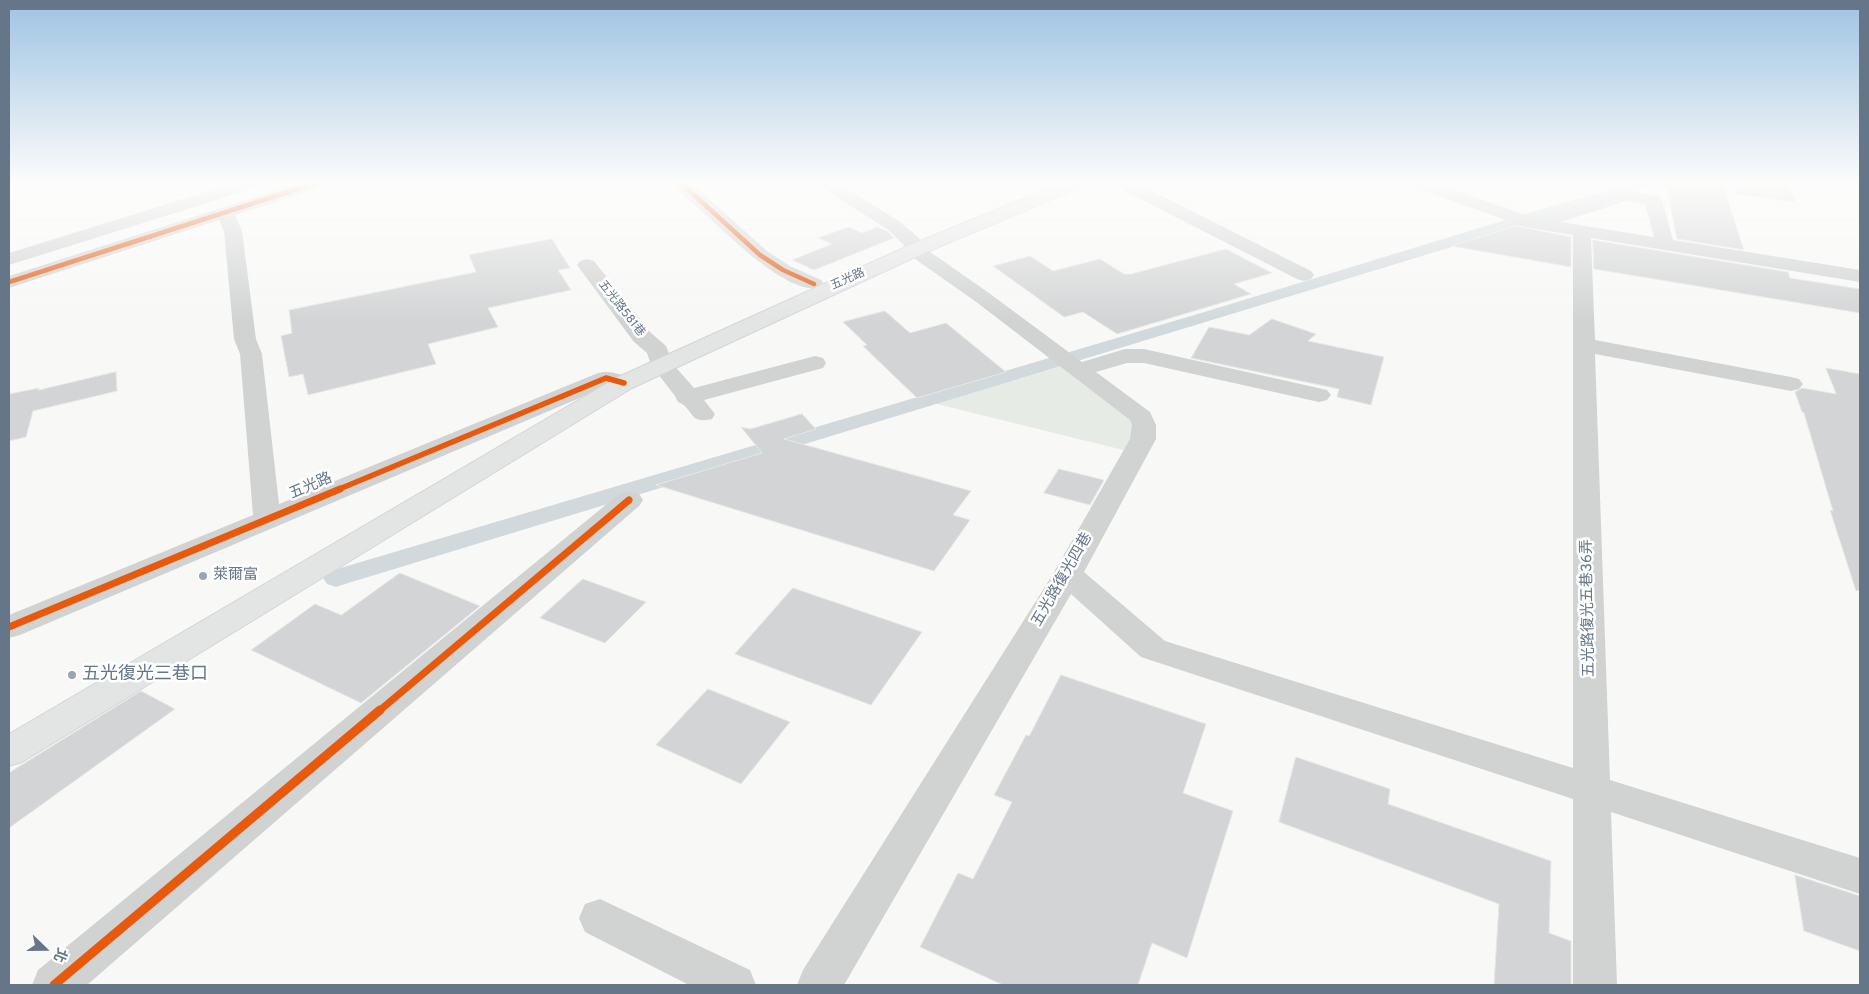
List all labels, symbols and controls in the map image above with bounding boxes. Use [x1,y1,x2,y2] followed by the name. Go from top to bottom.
[829,266,867,294] street label: 五光路
[595,278,647,340] street label: 五光路581巷
[287,470,335,504] street label: 五光路
[1029,530,1097,630] street label: 五光路復光四巷
[1579,539,1599,677] street label: 五光路復光五巷36弄
[213,567,258,585] place label: 萊爾富
[197,570,209,582] marker: 萊爾富
[82,664,208,686] place label: 五光復光三巷口
[66,669,78,681] marker: 五光復光三巷口
[20,924,70,974] north arrow
[49,945,70,964] text: 北

